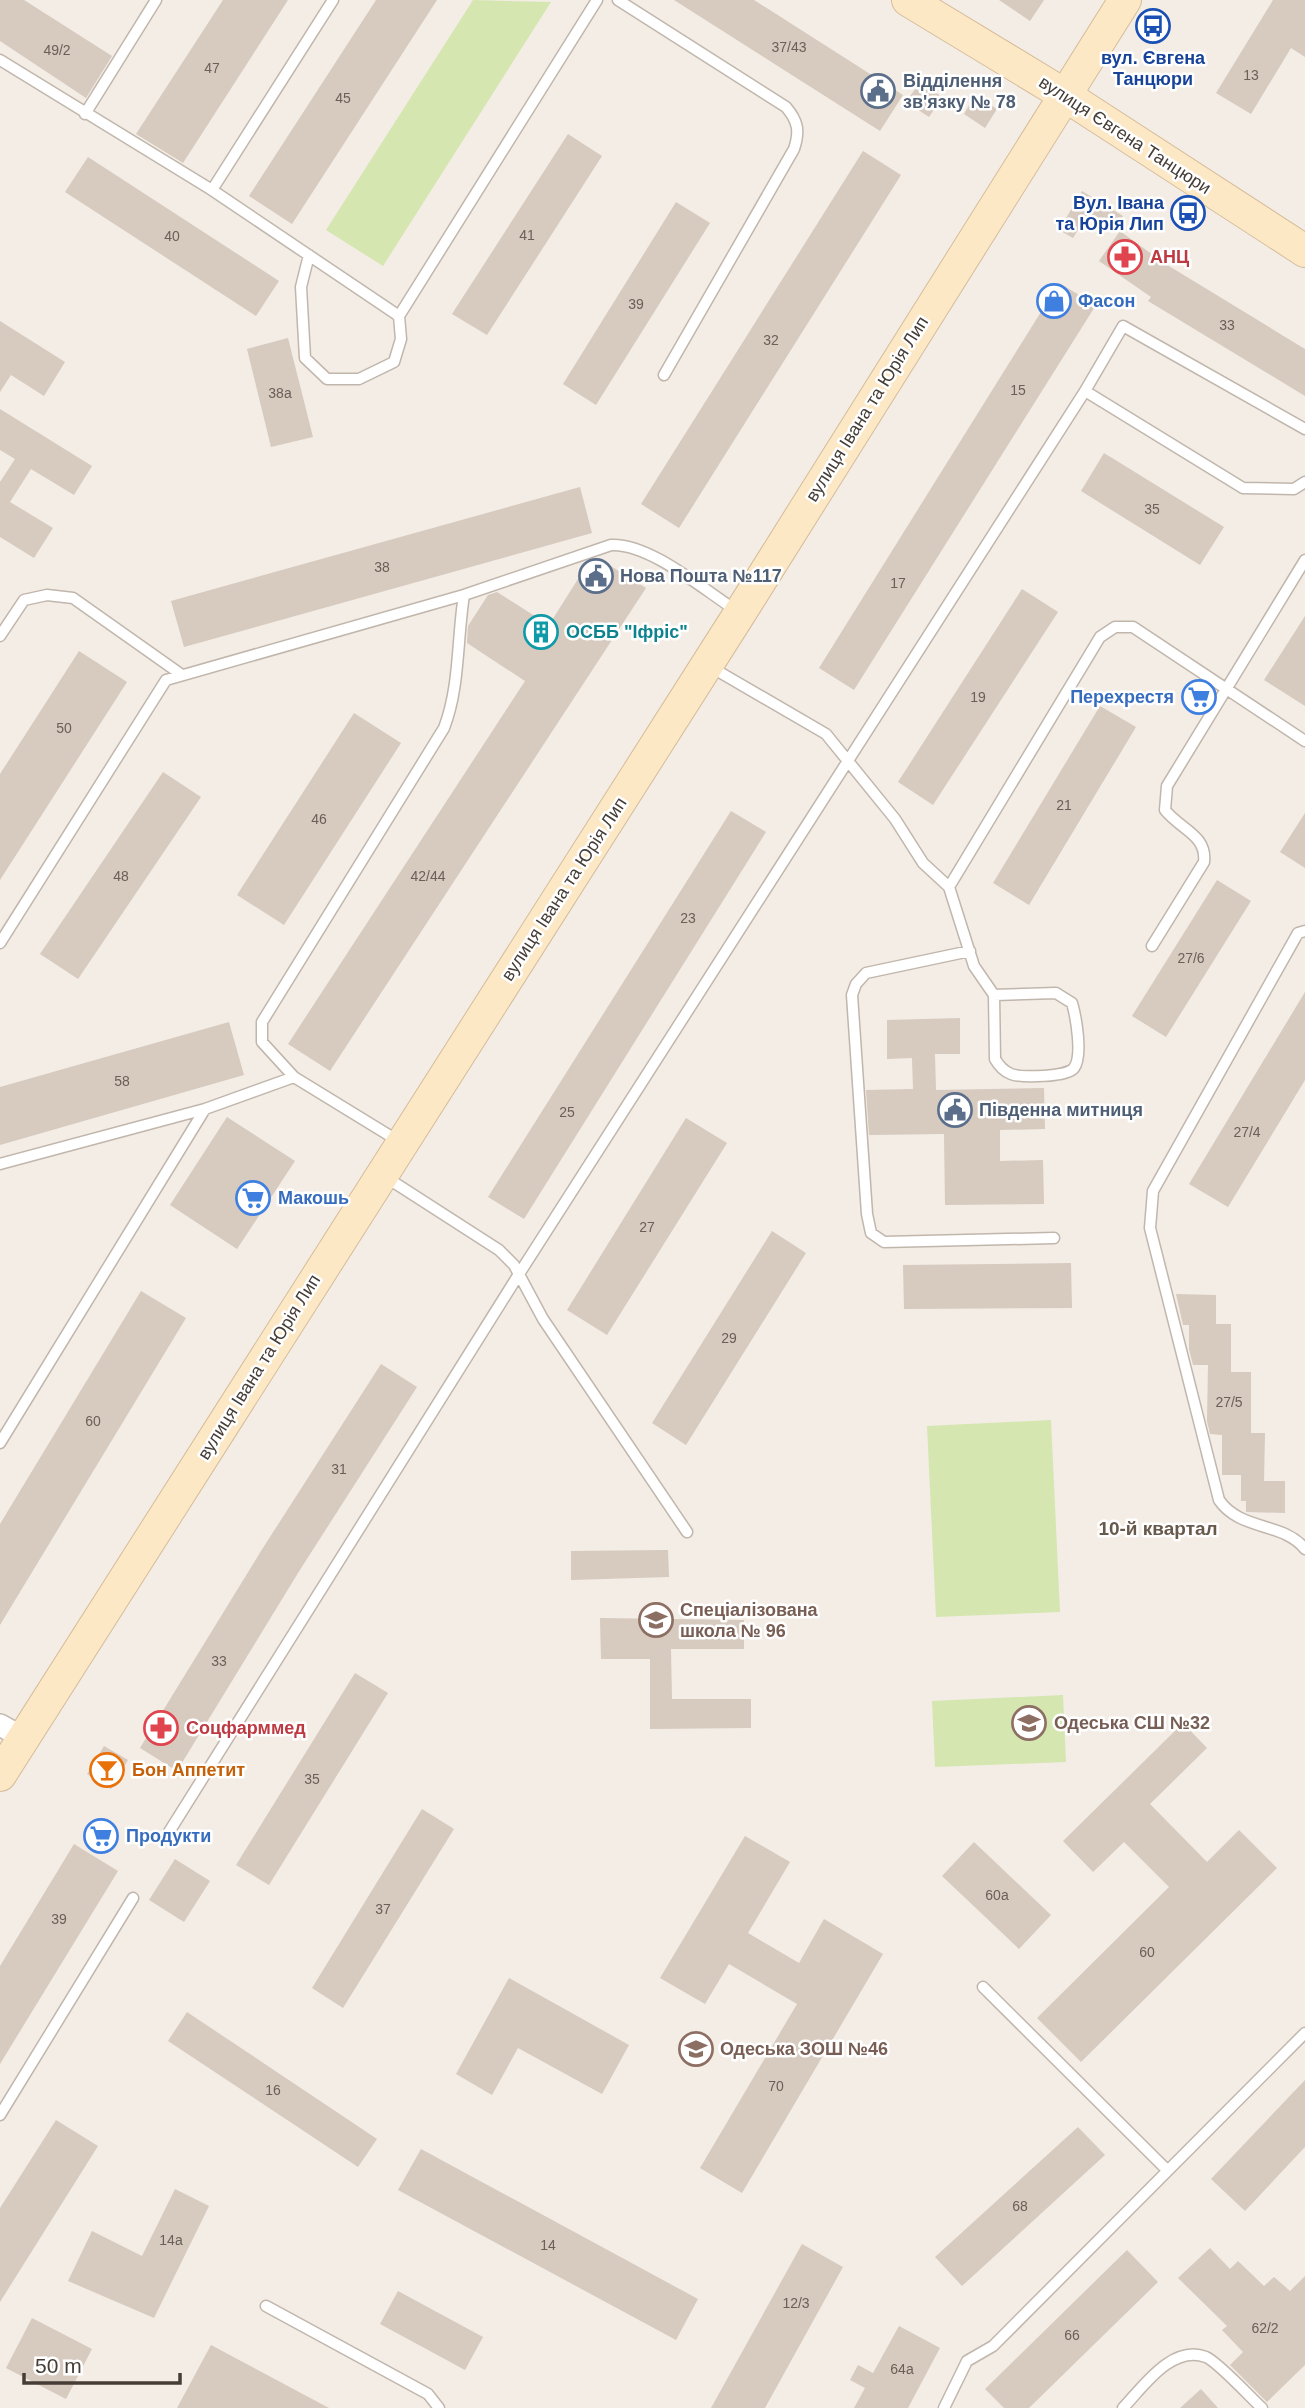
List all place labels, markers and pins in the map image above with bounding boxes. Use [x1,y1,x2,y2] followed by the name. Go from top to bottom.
[1134,7,1172,45] bus stop icon: вул. Євгена Танцюри
[1101,48,1206,89] place label: вул. Євгена Танцюри
[903,71,1016,112] place label: Відділення зв'язку № 78
[859,72,897,110] public building icon: Відділення зв'язку № 78
[1056,193,1165,234] place label: Вул. Івана та Юрія Лип
[1169,194,1207,232] bus stop icon: Вул. Івана та Юрія Лип
[1106,238,1144,276] pharmacy icon: АНЦ
[1150,247,1190,267] place label: АНЦ
[1035,282,1073,320] shop icon: Фасон
[1078,291,1135,311] place label: Фасон
[577,557,615,595] public building icon: Нова Пошта №117
[620,566,782,586] place label: Нова Пошта №117
[522,613,560,651] building icon: ОСББ "Іфріс"
[566,622,688,642] place label: ОСББ "Іфріс"
[1180,678,1218,716] supermarket icon: Перехрестя
[1070,687,1174,707] place label: Перехрестя
[936,1091,974,1129] public building icon: Південна митниця
[979,1100,1143,1120] place label: Південна митниця
[234,1179,272,1217] supermarket icon: Макошь
[278,1188,349,1208] place label: Макошь
[680,1600,819,1641] place label: Спеціалізована школа № 96
[637,1601,675,1639] school or university icon: Спеціалізована школа № 96
[1010,1704,1048,1742] school or university icon: Одеська СШ №32
[142,1709,180,1747] pharmacy icon: Соцфарммед
[1054,1713,1210,1733] place label: Одеська СШ №32
[186,1718,306,1738] place label: Соцфарммед
[88,1751,126,1789] bar icon: Бон Аппетит
[132,1760,245,1780] place label: Бон Аппетит
[82,1817,120,1855] supermarket icon: Продукти
[126,1826,211,1846] place label: Продукти
[677,2030,715,2068] school or university icon: Одеська ЗОШ №46
[720,2039,888,2059] place label: Одеська ЗОШ №46

